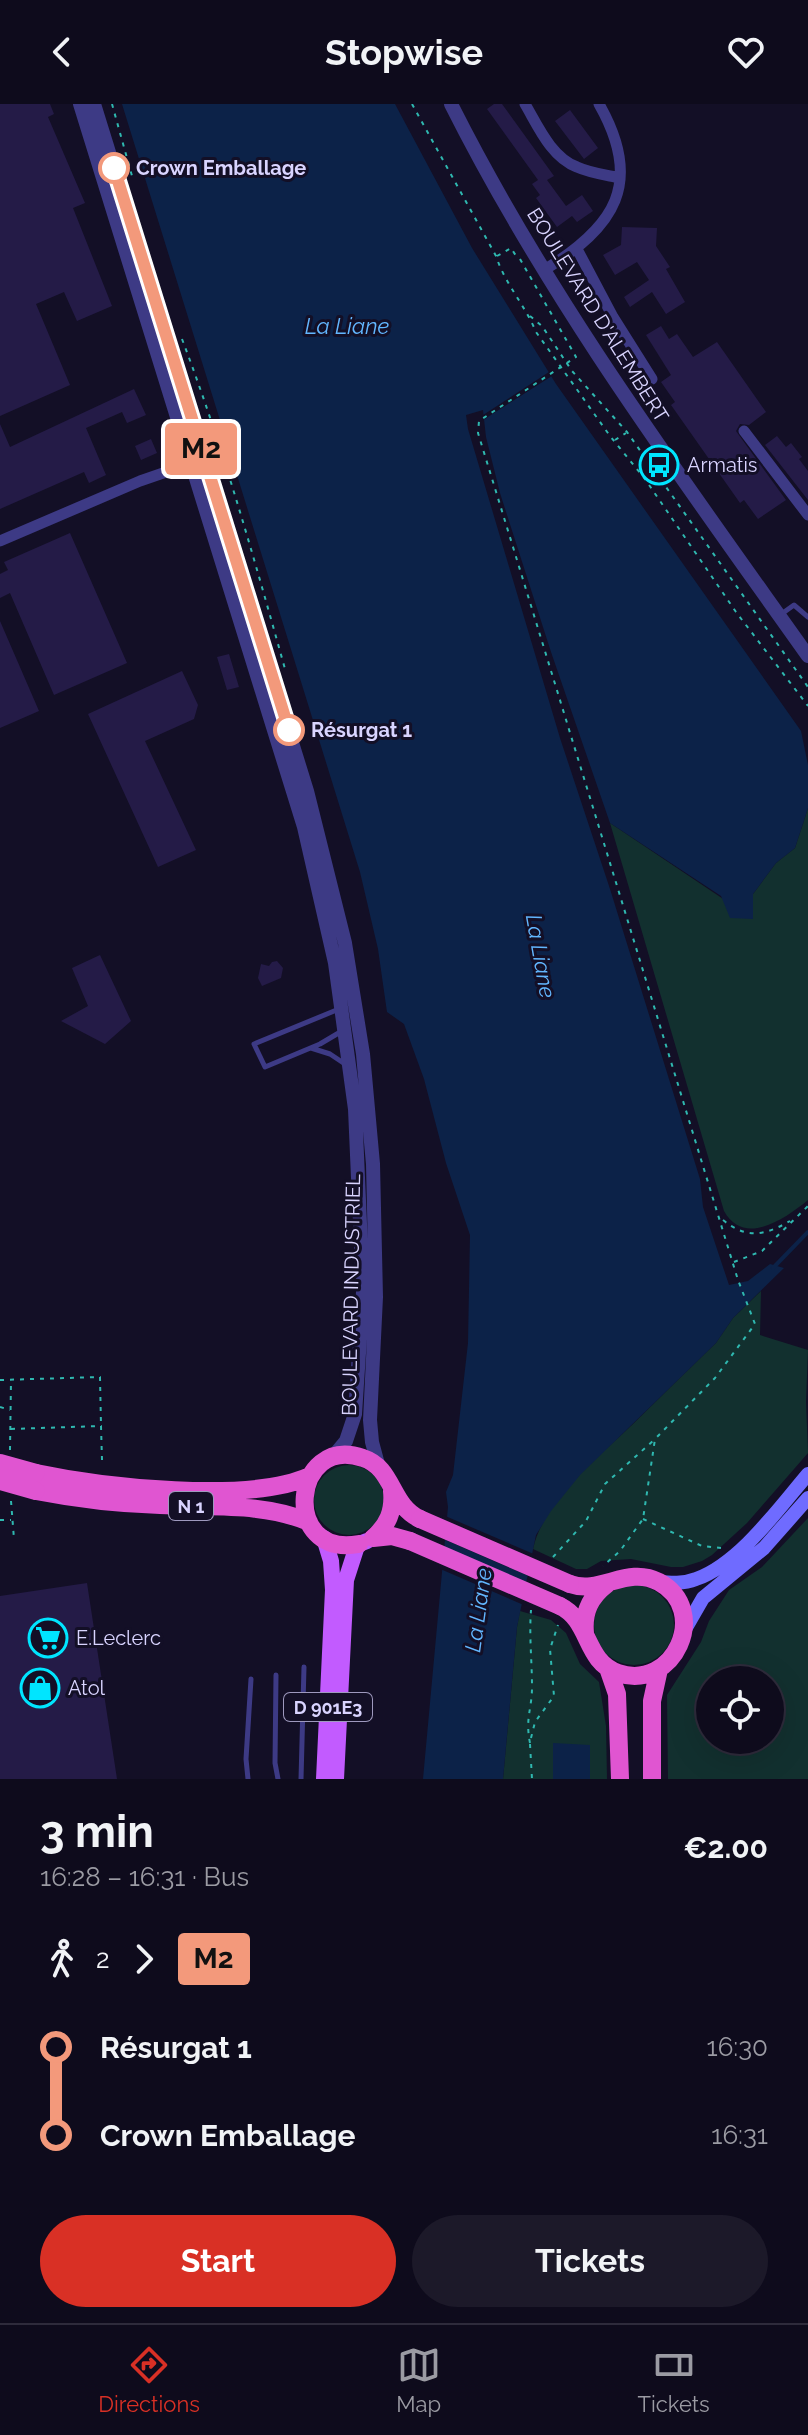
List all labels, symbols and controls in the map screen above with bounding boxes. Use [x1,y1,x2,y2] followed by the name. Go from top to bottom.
[40,30,84,74] icon: back
[724,30,768,74] icon: heart
[325,31,483,73] text: Stopwise
[99,153,129,183] marker: Crown Emballage
[136,156,306,180] place label: Crown Emballage
[522,203,674,427] street label: BOULEVARD D'ALEMBERT
[305,313,390,339] water label: La Liane
[165,423,237,475] line badge: M2
[181,432,221,465] text: M2
[638,444,680,486] bus stop icon: Armatis
[687,453,757,477] place label: Armatis
[274,715,304,745] marker: Résurgat 1
[311,718,412,742] place label: Résurgat 1
[521,912,561,1000] water label: La Liane
[337,1174,365,1416] street label: BOULEVARD INDUSTRIEL
[169,1492,213,1520] road number: N 1
[459,1566,497,1654] water label: La Liane
[27,1617,69,1659] supermarket icon: E.Leclerc
[76,1626,161,1650] place label: E.Leclerc
[696,1666,784,1754] map controls
[696,1666,784,1754] button: locate
[19,1667,61,1709] shop icon: Atol
[68,1676,106,1700] place label: Atol
[284,1693,372,1721] road number: D 901E3
[40,1806,154,1857] text: 3 min
[684,1830,768,1865] text: €2.00
[40,1862,249,1892] text: 16:28 – 16:31 · Bus
[40,1937,84,1981] icon: walk
[122,1937,166,1981] icon: forward
[194,1942,234,1975] text: M2
[96,1944,110,1974] text: 2
[100,2030,252,2065] text: Résurgat 1
[707,2032,768,2062] text: 16:30
[100,2118,355,2153] text: Crown Emballage
[711,2120,768,2150] text: 16:31
[40,2215,396,2307] button: Start
[412,2215,768,2307] button: Tickets
[98,2343,200,2417] tab: Directions
[396,2343,441,2417] tab: Map
[638,2343,710,2417] tab: Tickets

